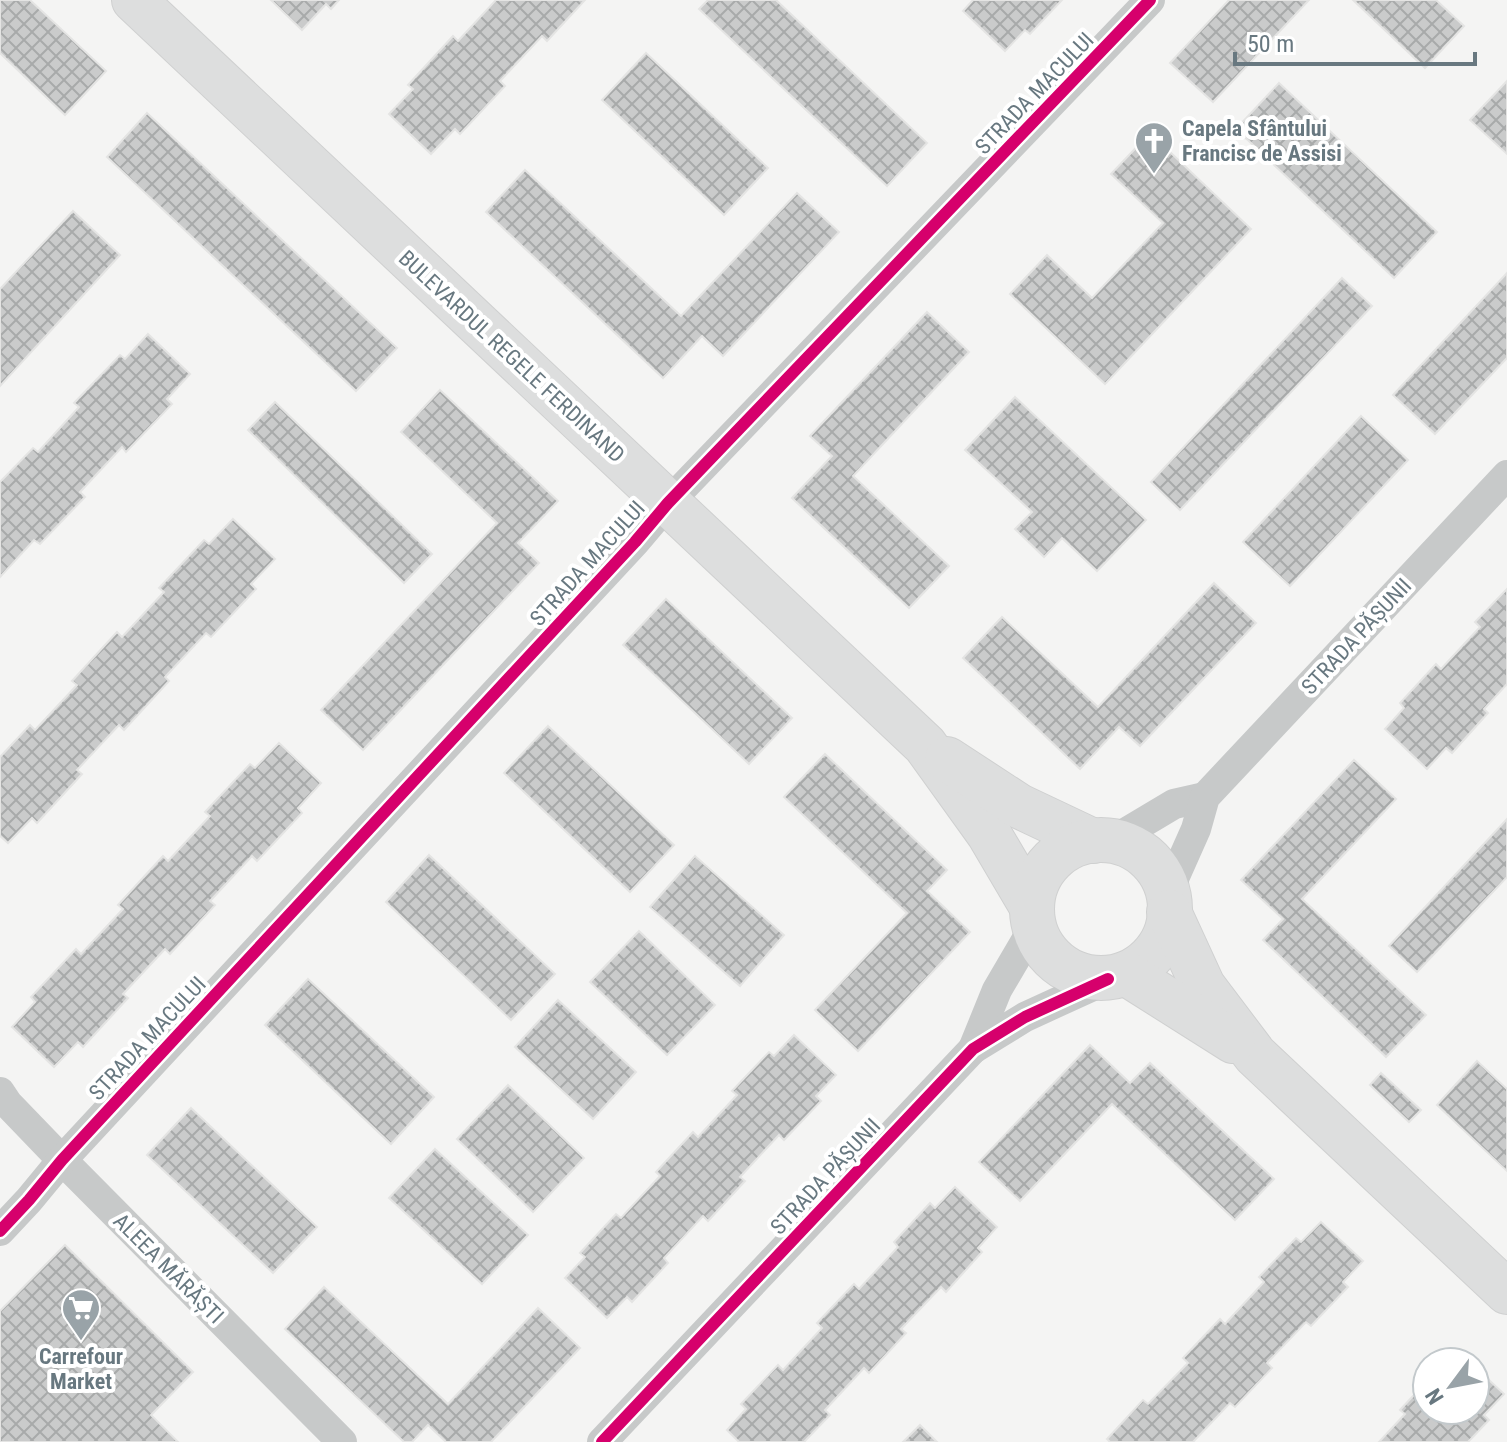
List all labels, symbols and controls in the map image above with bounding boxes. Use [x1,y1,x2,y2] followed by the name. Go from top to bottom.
[1235,16,1475,66] scale bar
[970,27,1099,159] street label: STRADA MACULUI
[1247,30,1294,58] text: 50 m
[1182,116,1342,166] place label: Capela Sfântului Francisc de Assisi
[1133,120,1175,175] church icon: Capela Sfântului Francisc de Assisi
[394,245,630,467] street label: BULEVARDUL REGELE FERDINAND
[525,496,650,631] street label: STRADA MACULUI
[1296,573,1417,700] street label: STRADA PĂȘUNII
[84,972,211,1105] street label: STRADA MACULUI
[765,1113,886,1240] street label: STRADA PĂȘUNII
[108,1208,229,1329] street label: ALEEA MĂRĂȘTI
[60,1287,102,1342] supermarket icon: Carrefour Market
[39,1344,123,1394] place label: Carrefour Market
[1411,1346,1491,1426] north arrow
[1420,1384,1449,1409] text: N

